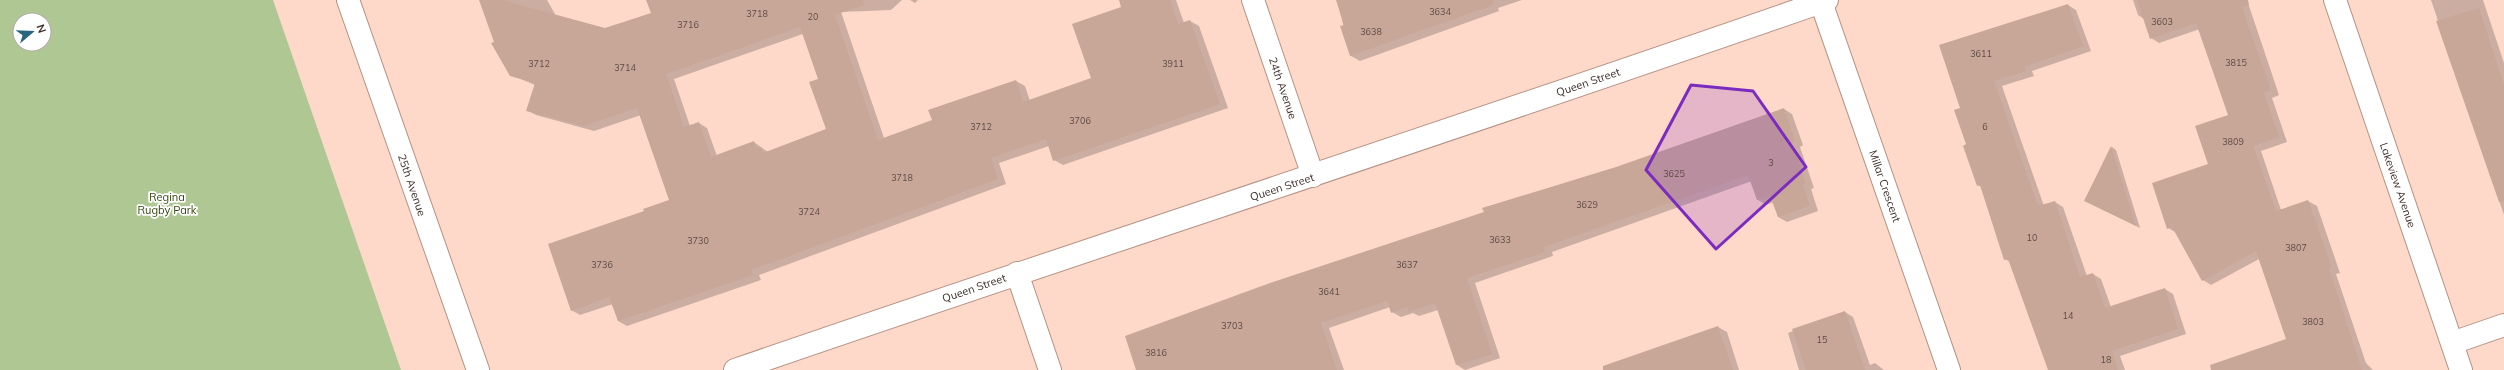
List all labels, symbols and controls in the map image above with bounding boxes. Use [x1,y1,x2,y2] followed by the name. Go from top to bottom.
[1429,6,1451,17] house number: 3634
[746,8,768,19] house number: 3718
[808,11,818,22] house number: 20
[12,12,52,52] north arrow
[2151,16,2173,27] house number: 3603
[677,19,699,30] house number: 3716
[33,23,49,35] text: N
[1360,26,1382,37] house number: 3638
[1970,48,1992,59] house number: 3611
[1266,55,1300,121] street label: 24th Avenue
[2225,57,2247,68] house number: 3815
[528,58,550,69] house number: 3712
[1162,58,1184,69] house number: 3911
[614,62,636,73] house number: 3714
[1554,65,1622,99] street label: Queen Street
[1069,115,1091,126] house number: 3706
[970,121,992,132] house number: 3712
[1982,121,1988,132] house number: 6
[2222,136,2244,147] house number: 3809
[2377,141,2419,229] street label: Lakeview Avenue
[1866,148,1904,224] street label: Millar Crescent
[395,152,429,218] street label: 25th Avenue
[1768,157,1774,168] house number: 3
[1663,168,1685,179] house number: 3625
[1248,170,1316,204] street label: Queen Street
[891,172,913,183] house number: 3718
[138,190,197,217] park label: Regina Rugby Park
[1576,199,1598,210] house number: 3629
[798,206,820,217] house number: 3724
[2027,232,2037,243] house number: 10
[1489,234,1511,245] house number: 3633
[687,235,709,246] house number: 3730
[2285,242,2307,253] house number: 3807
[591,259,613,270] house number: 3736
[1396,259,1418,270] house number: 3637
[940,271,1008,305] street label: Queen Street
[1318,286,1340,297] house number: 3641
[2063,310,2074,321] house number: 14
[2302,316,2324,327] house number: 3803
[1221,320,1243,331] house number: 3703
[1817,334,1828,345] house number: 15
[1145,347,1167,358] house number: 3816
[2101,354,2111,365] house number: 18

